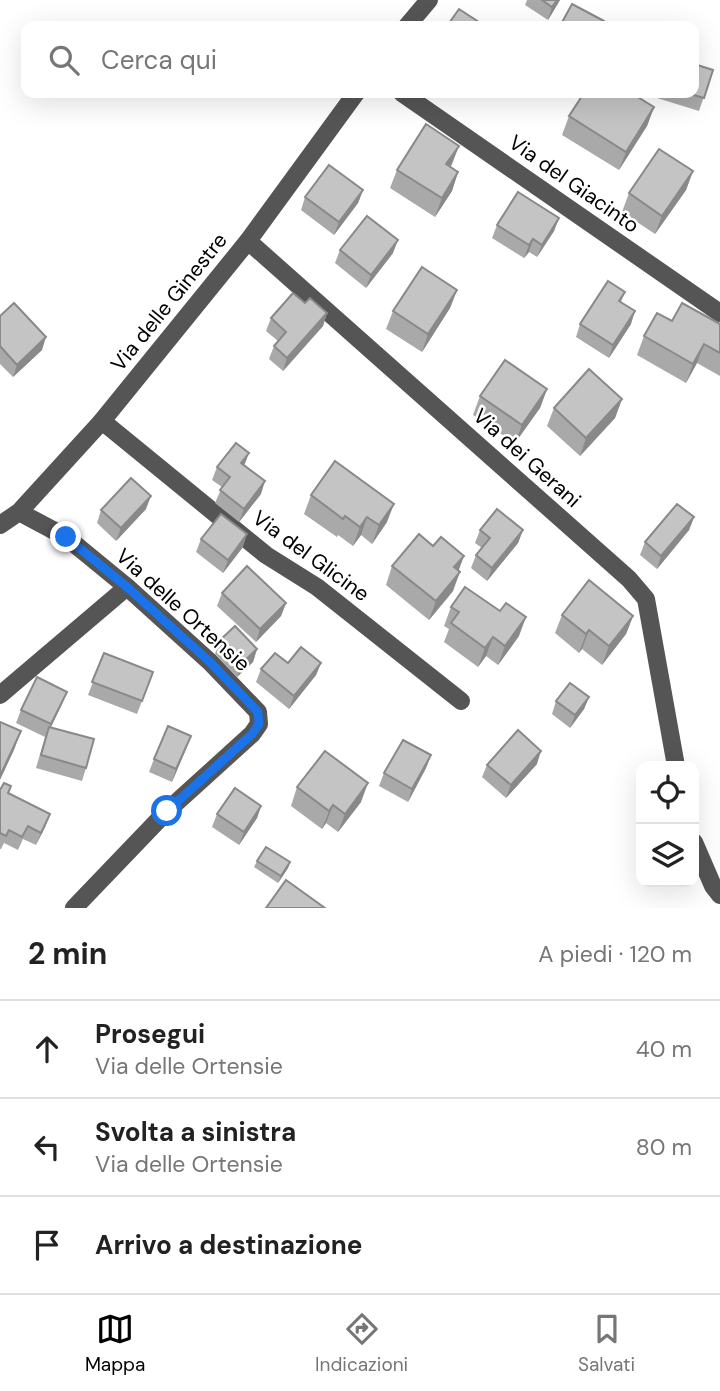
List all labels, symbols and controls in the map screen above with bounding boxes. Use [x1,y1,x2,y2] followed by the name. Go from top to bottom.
[21,21,699,98] search box
[45,41,83,79] icon: search
[101,43,217,77] text: Cerca qui
[503,129,645,239] street label: Via del Giacinto
[104,227,234,377] street label: Via delle Ginestre
[467,402,587,514] street label: Via dei Gerani
[247,504,375,608] street label: Via del Glicine
[50,521,81,552] route end
[110,542,256,678] street label: Via delle Ortensie
[636,761,699,887] map controls
[636,761,699,824] button: locate
[151,795,182,826] route start
[636,824,699,887] button: layers
[28,934,107,973] text: 2 min
[538,939,692,969] text: A piedi · 120 m
[95,1017,205,1051] text: Prosegui
[28,1030,66,1068] icon: ahead
[636,1034,692,1064] text: 40 m
[95,1051,283,1081] text: Via delle Ortensie
[95,1115,296,1149] text: Svolta a sinistra
[28,1128,66,1166] icon: left
[636,1132,692,1162] text: 80 m
[95,1149,283,1179] text: Via delle Ortensie
[28,1226,66,1264] icon: arrive
[95,1228,362,1262] text: Arrivo a destinazione
[85,1310,145,1377] tab: Mappa
[315,1310,408,1377] tab: Indicazioni
[578,1310,635,1377] tab: Salvati

